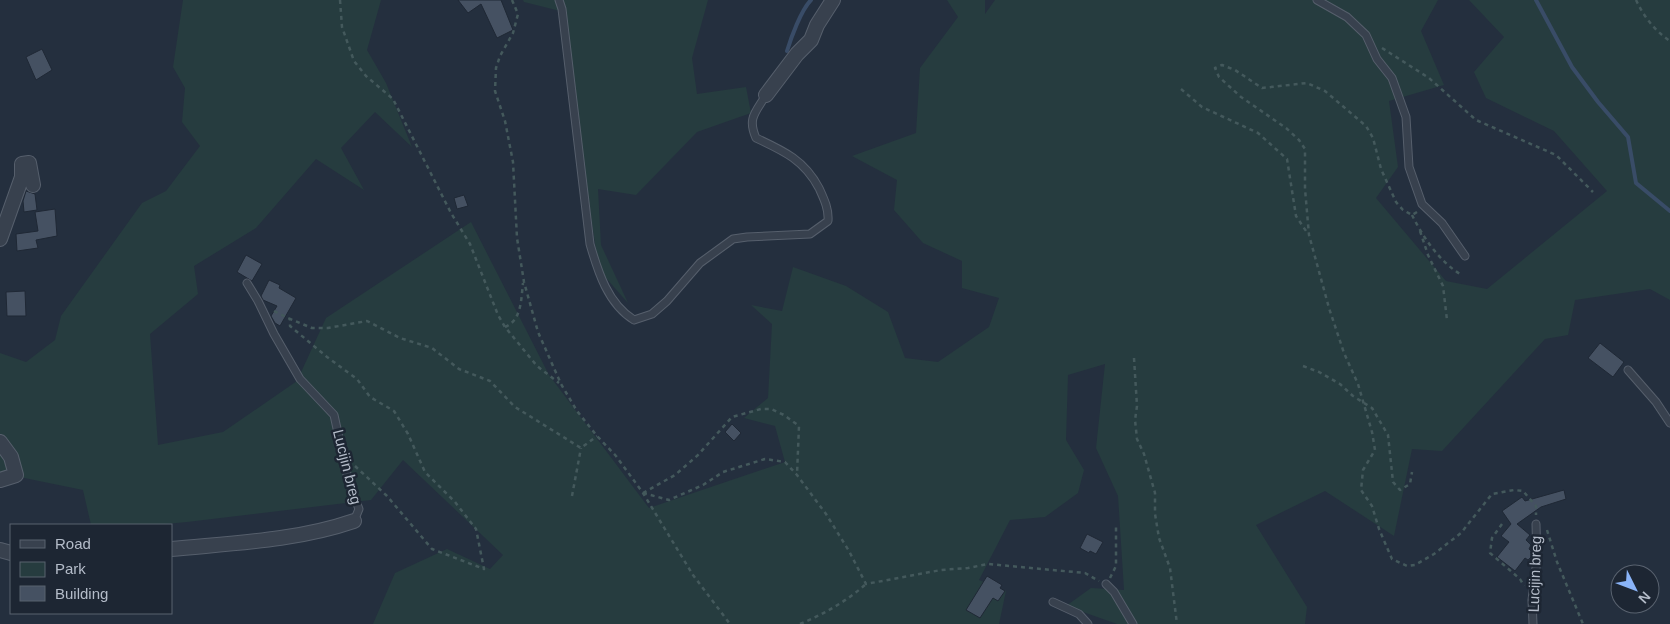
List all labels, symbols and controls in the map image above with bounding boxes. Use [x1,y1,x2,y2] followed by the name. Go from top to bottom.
[330,428,365,506] street label: Lucijin breg
[10,524,172,614] legend
[55,535,91,552] text: Road
[1525,535,1544,613] street label: Lucijin breg
[55,560,86,577] text: Park
[1610,564,1660,614] north arrow
[55,585,108,602] text: Building
[1635,589,1654,607] text: N

